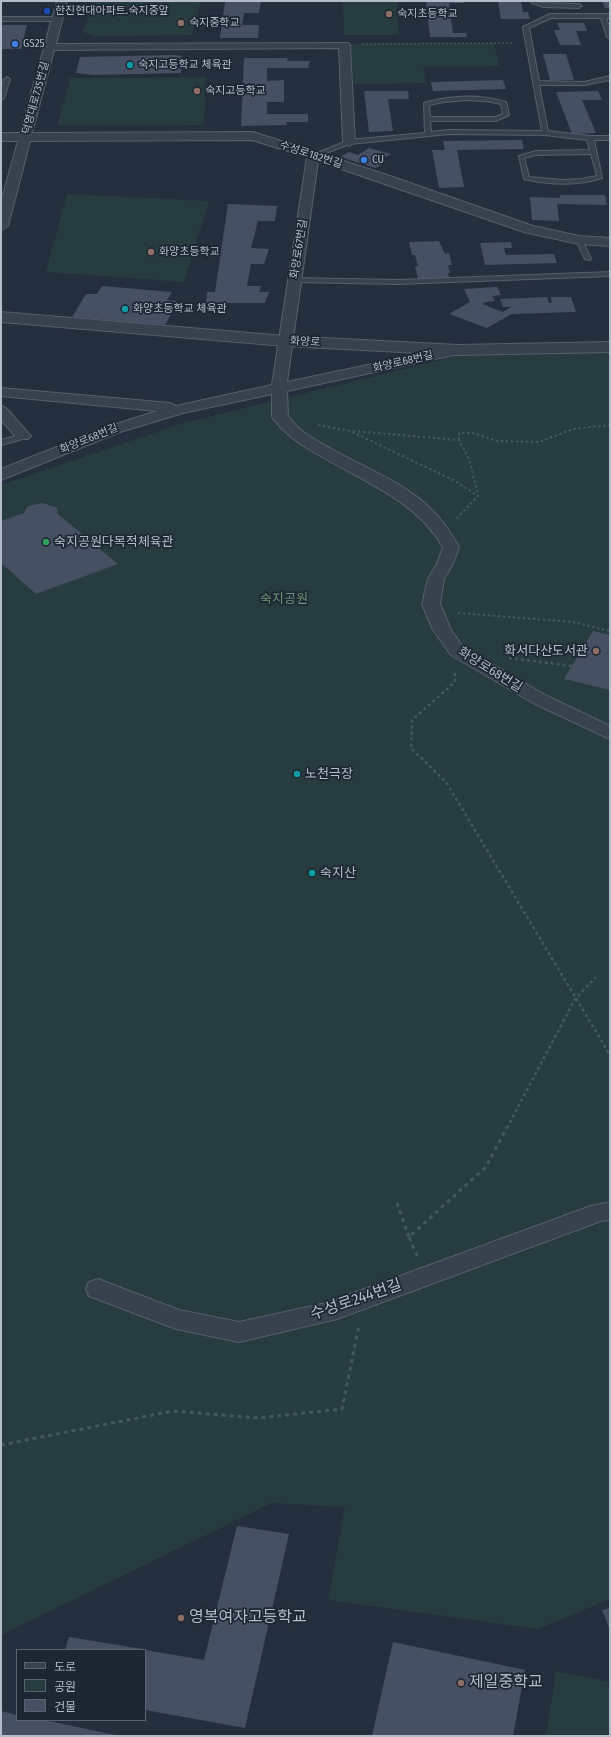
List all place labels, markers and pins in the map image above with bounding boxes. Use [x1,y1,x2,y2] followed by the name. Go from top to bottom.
[55,4,169,18] place label: 한진현대아파트.숙지중앞
[42,6,52,16] marker: 한진현대아파트.숙지중앞
[397,7,458,21] place label: 숙지초등학교
[384,9,394,19] marker: 숙지초등학교
[189,16,240,30] place label: 숙지중학교
[176,18,186,28] marker: 숙지중학교
[23,37,45,51] place label: GS25
[10,39,20,49] marker: GS25
[138,58,232,72] place label: 숙지고등학교 체육관
[125,60,135,70] marker: 숙지고등학교 체육관
[205,84,266,98] place label: 숙지고등학교
[192,86,202,96] marker: 숙지고등학교
[372,153,384,167] place label: CU
[359,155,369,165] marker: CU
[159,245,220,259] place label: 화양초등학교
[146,247,156,257] marker: 화양초등학교
[133,302,227,316] place label: 화양초등학교 체육관
[120,304,130,314] marker: 화양초등학교 체육관
[54,534,174,550] place label: 숙지공원다목적체육관
[41,537,51,547] marker: 숙지공원다목적체육관
[504,643,588,659] place label: 화서다산도서관
[591,646,601,656] marker: 화서다산도서관
[305,766,353,782] place label: 노천극장
[292,769,302,779] marker: 노천극장
[320,865,356,881] place label: 숙지산
[307,868,317,878] marker: 숙지산
[189,1608,307,1628] place label: 영복여자고등학교
[176,1613,186,1623] marker: 영복여자고등학교
[469,1673,543,1693] place label: 제일중학교
[456,1678,466,1688] marker: 제일중학교

